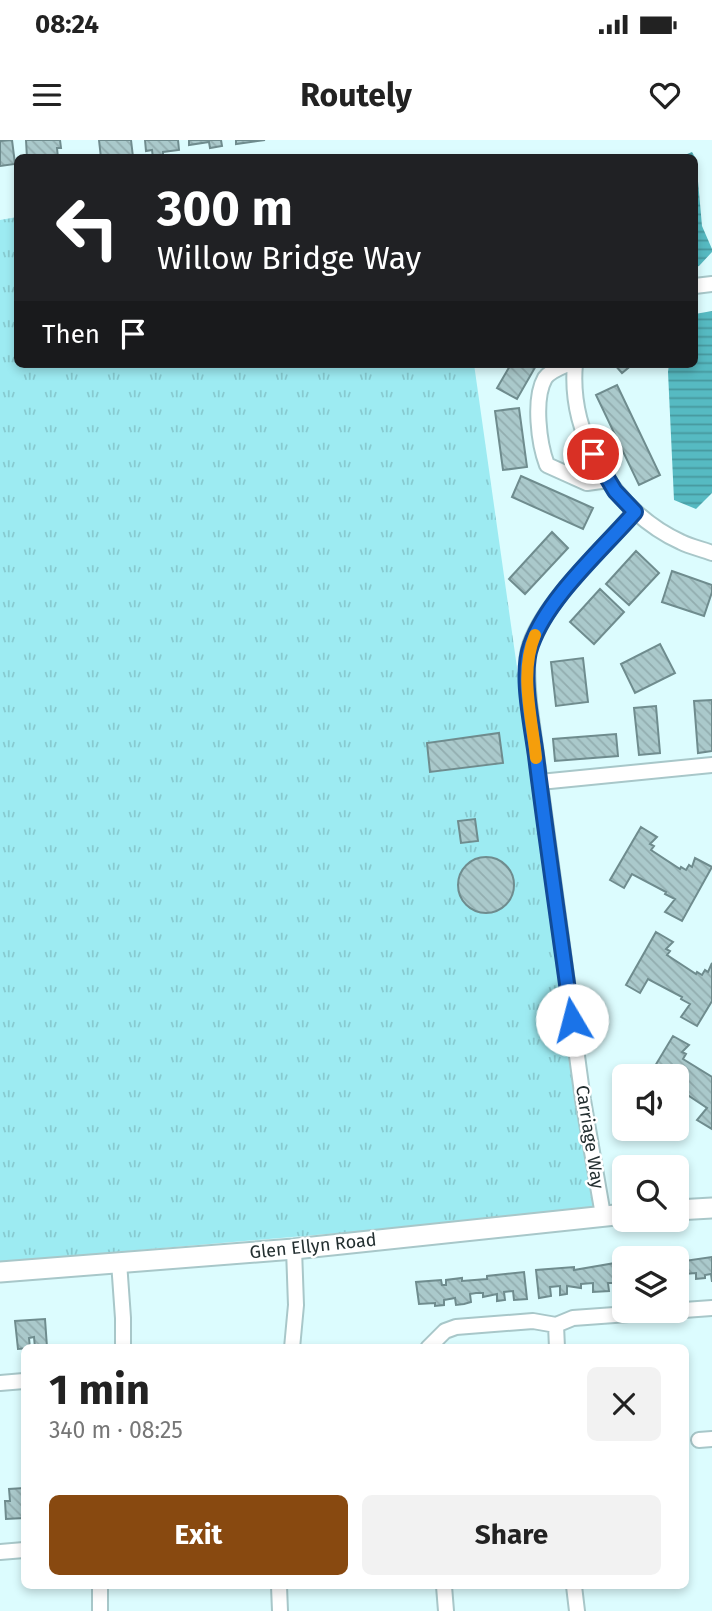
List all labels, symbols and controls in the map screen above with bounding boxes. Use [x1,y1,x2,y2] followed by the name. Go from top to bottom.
[35,9,99,40] text: 08:24
[28,76,66,114] icon: menu
[300,76,412,114] text: Routely
[646,76,684,114] icon: heart
[157,179,293,238] text: 300 m
[42,182,133,273] icon: left
[157,239,421,277] text: Willow Bridge Way
[114,315,152,353] icon: arrive
[42,319,100,350] text: Then
[563,424,623,484] pin
[574,435,612,473] icon: arrive
[535,983,609,1057] position arrow
[612,1064,689,1323] map controls
[612,1064,689,1141] button: sound
[571,1084,609,1191] street label: Carriage Way
[612,1155,689,1232] button: search
[249,1228,377,1264] street label: Glen Ellyn Road
[612,1246,689,1323] button: layers
[49,1365,150,1415] text: 1 min
[587,1367,661,1441] button: close
[49,1416,183,1444] text: 340 m · 08:25
[49,1495,348,1575] button: Exit
[362,1495,661,1575] button: Share

